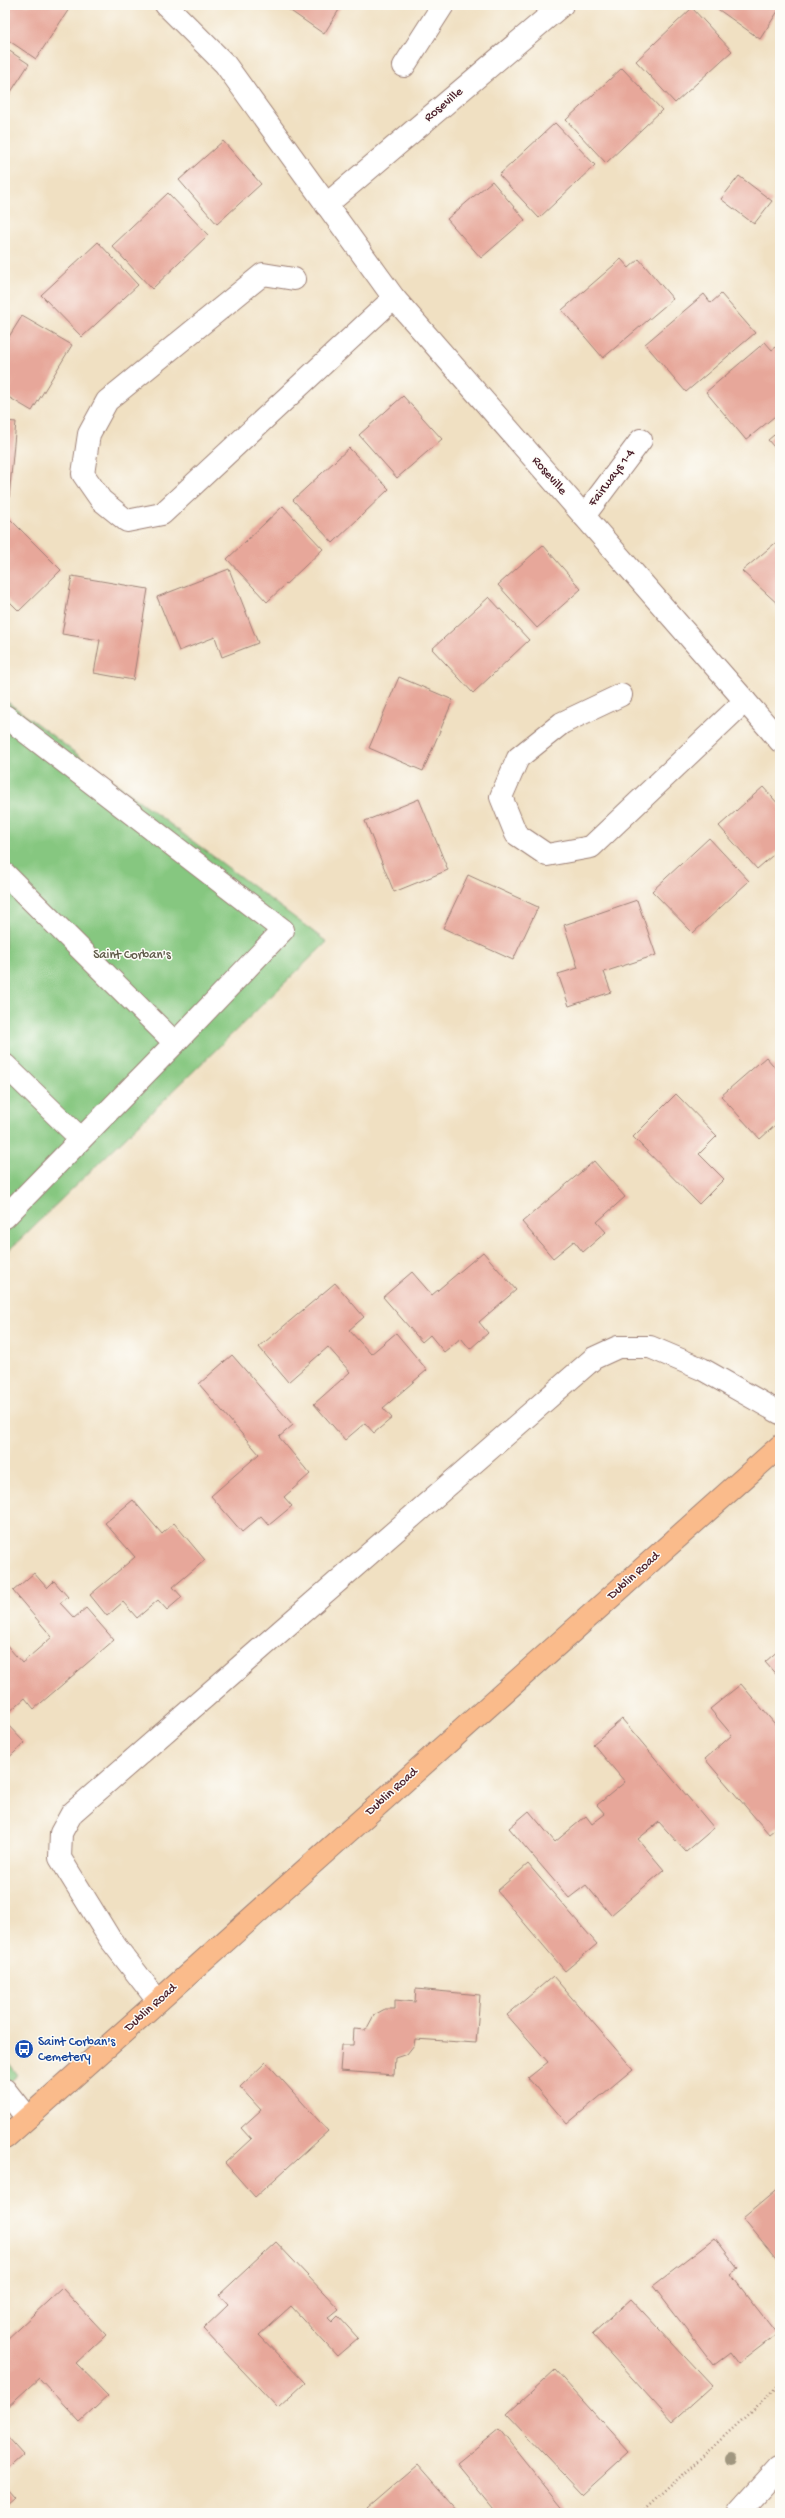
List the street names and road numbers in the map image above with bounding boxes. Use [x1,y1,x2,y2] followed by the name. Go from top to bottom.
[422,84,467,126] street label: Roseville
[585,446,639,511] street label: Fairways 1-4
[528,454,570,499] street label: Roseville
[604,1548,664,1604] street label: Dublin Road
[362,1764,422,1820] street label: Dublin Road
[121,1980,181,2036] street label: Dublin Road

